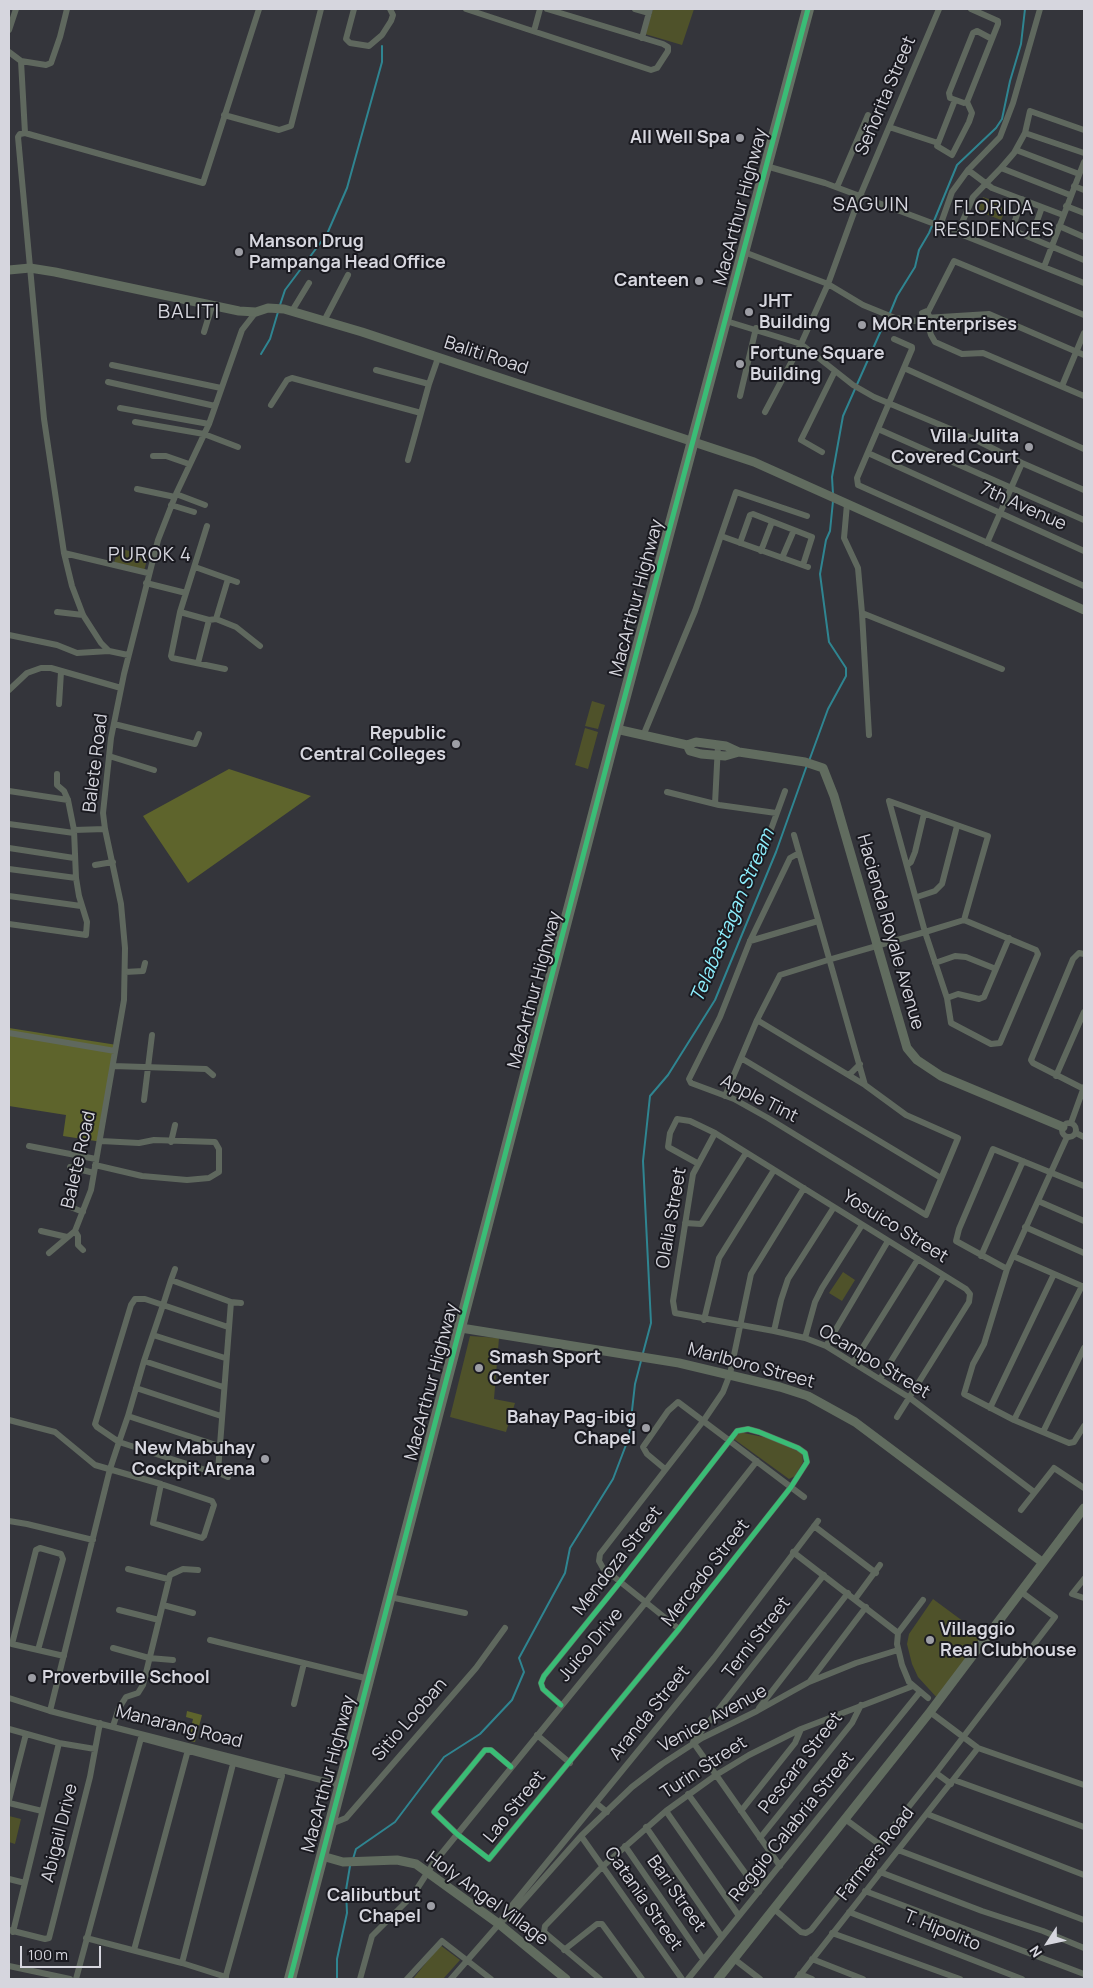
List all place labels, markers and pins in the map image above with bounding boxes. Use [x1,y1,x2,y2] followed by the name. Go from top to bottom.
[630,127,730,149] place label: All Well Spa
[734,132,746,144] marker: All Well Spa
[249,231,446,274] place label: Manson Drug Pampanga Head Office
[233,246,245,258] marker: Manson Drug Pampanga Head Office
[614,270,689,292] place label: Canteen
[693,275,705,287] marker: Canteen
[759,291,830,334] place label: JHT Building
[743,306,755,318] marker: JHT Building
[872,314,1017,336] place label: MOR Enterprises
[856,319,868,331] marker: MOR Enterprises
[750,343,884,386] place label: Fortune Square Building
[734,358,746,370] marker: Fortune Square Building
[891,426,1019,468] place label: Villa Julita Covered Court
[1023,441,1035,453] marker: Villa Julita Covered Court
[300,723,446,766] place label: Republic Central Colleges
[450,738,462,750] marker: Republic Central Colleges
[489,1347,601,1390] place label: Smash Sport Center
[473,1362,485,1374] marker: Smash Sport Center
[507,1407,636,1450] place label: Bahay Pag-ibig Chapel
[640,1422,652,1434] marker: Bahay Pag-ibig Chapel
[132,1438,255,1480] place label: New Mabuhay Cockpit Arena
[259,1453,271,1465] marker: New Mabuhay Cockpit Arena
[940,1619,1076,1662] place label: Villaggio Real Clubhouse
[924,1634,936,1646] marker: Villaggio Real Clubhouse
[42,1667,210,1689] place label: Proverbville School
[26,1672,38,1684] marker: Proverbville School
[327,1885,421,1928] place label: Calibutbut Chapel
[425,1900,437,1912] marker: Calibutbut Chapel

